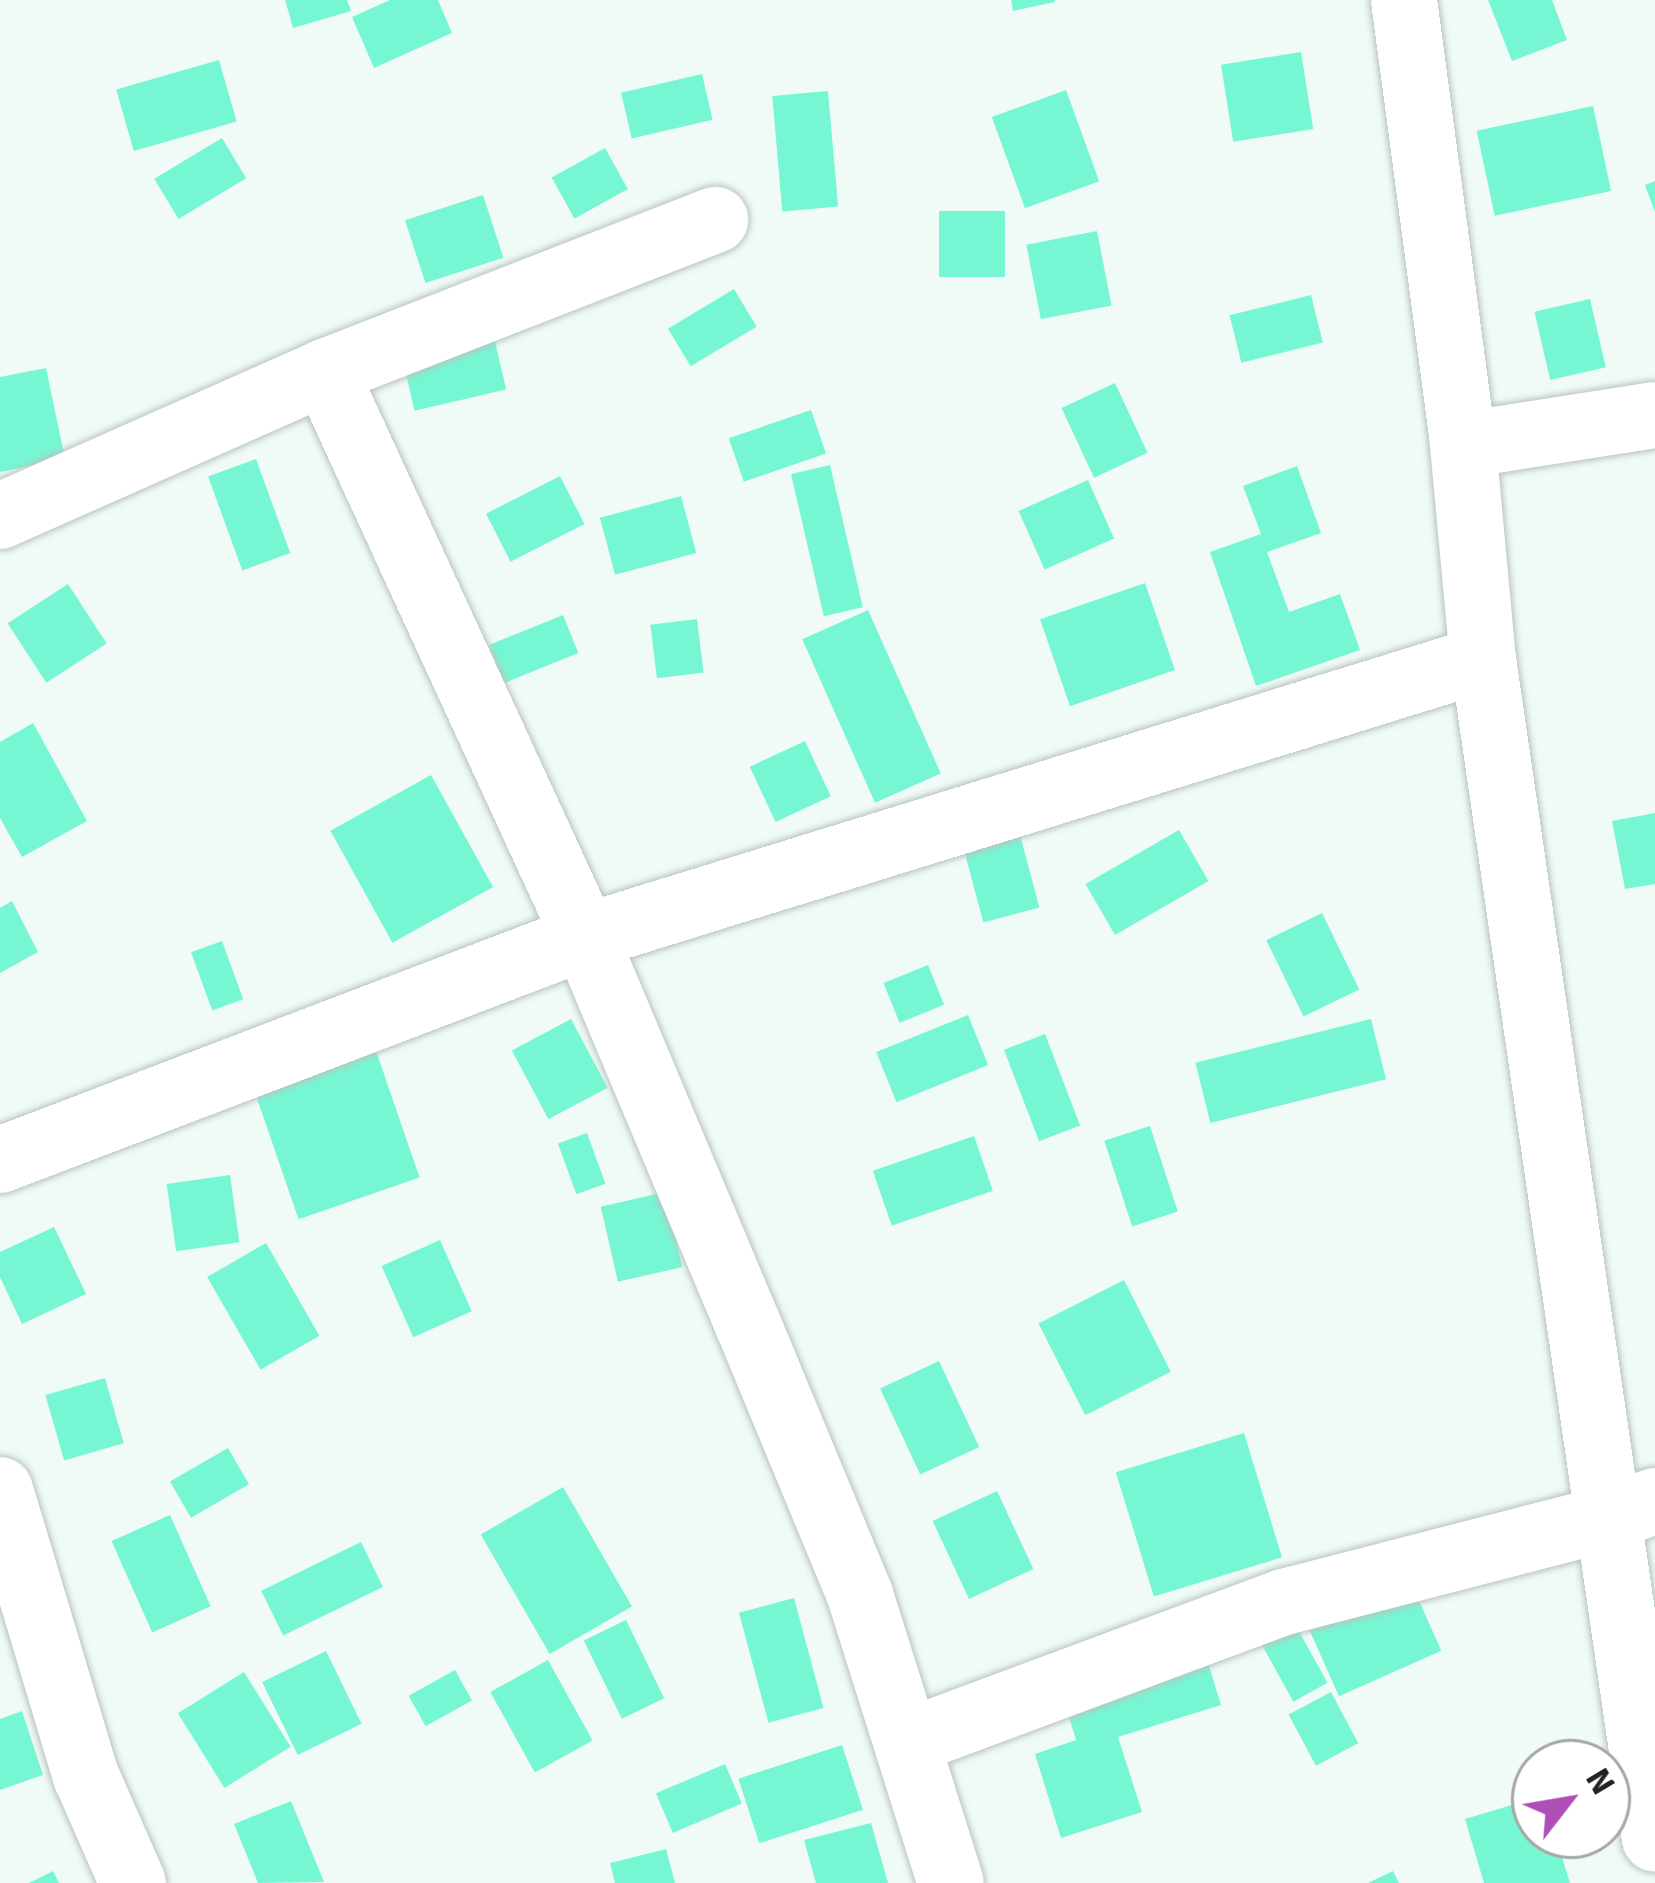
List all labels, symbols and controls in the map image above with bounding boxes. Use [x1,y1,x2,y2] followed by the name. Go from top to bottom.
[1511,1739,1631,1859] north arrow
[1576,1761,1623,1802] text: N

